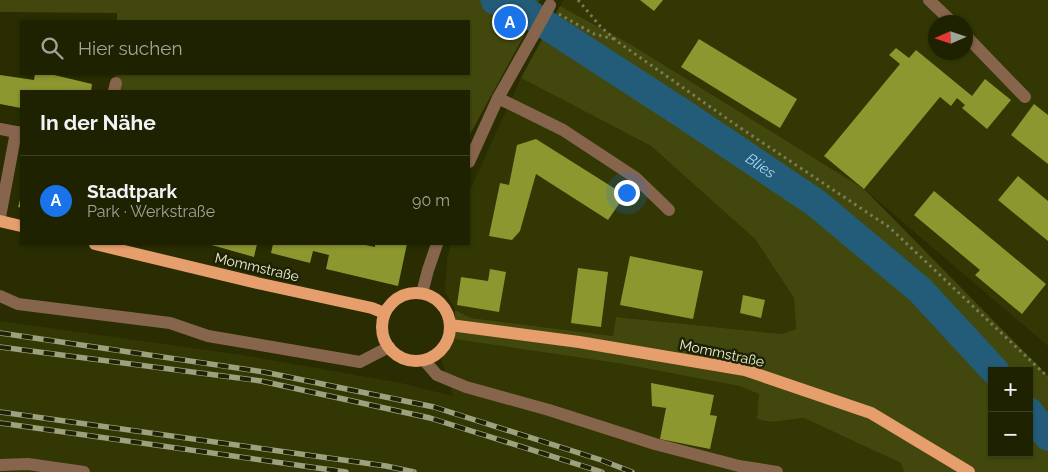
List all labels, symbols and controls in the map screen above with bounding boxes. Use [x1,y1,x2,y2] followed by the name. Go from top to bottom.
[494,3,526,41] pin: A
[928,15,973,60] north arrow
[20,20,470,75] search box
[38,34,66,62] icon: search
[78,37,183,59] text: Hier suchen
[40,110,156,135] text: In der Nähe
[742,149,779,182] water label: Blies
[87,180,177,202] text: Stadtpark
[614,180,640,206] your location
[51,191,61,210] text: A
[412,191,450,210] text: 90 m
[87,202,215,221] text: Park · Werkstraße
[213,250,301,284] street label: Mommstraße
[678,336,766,370] street label: Mommstraße
[988,367,1033,457] map controls
[988,367,1033,412] button: +
[988,412,1033,457] button: −

